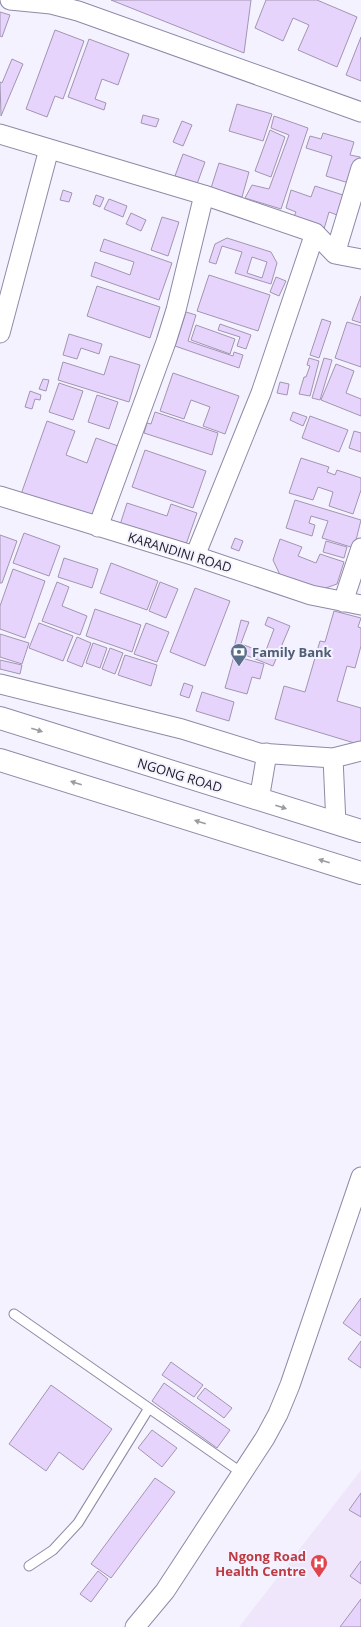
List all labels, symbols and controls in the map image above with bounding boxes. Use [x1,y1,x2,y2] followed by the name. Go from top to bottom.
[126,528,234,576] street label: KARANDINI ROAD
[229,642,249,667] bank icon: Family Bank
[252,643,333,661] place label: Family Bank
[32,727,44,733] one-way arrow
[135,754,225,796] street label: NGONG ROAD
[69,780,81,786] one-way arrow
[276,804,288,810] one-way arrow
[193,819,205,825] one-way arrow
[317,858,329,864] one-way arrow
[215,1547,306,1580] place label: Ngong Road Health Centre
[309,1553,329,1578] hospital icon: Ngong Road Health Centre

